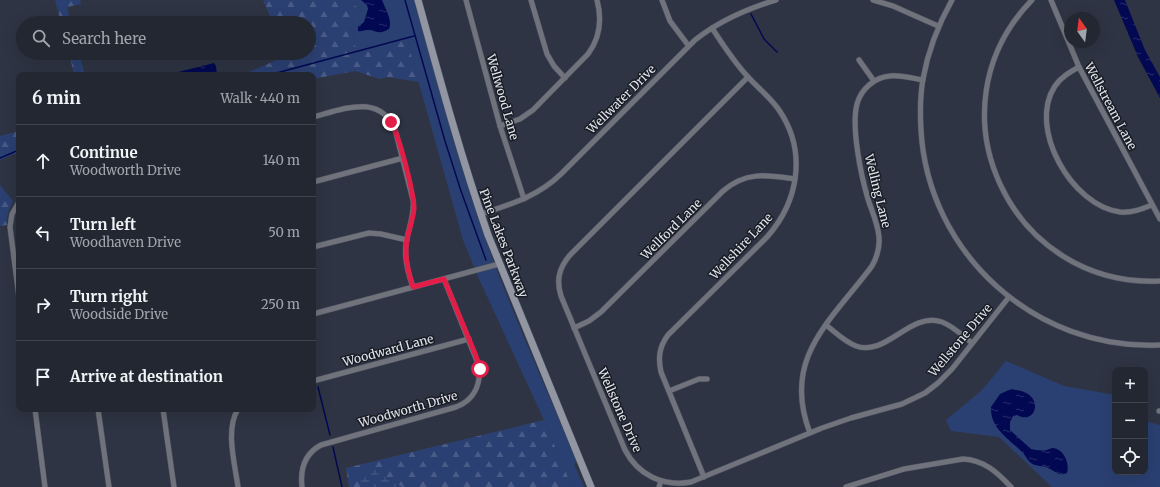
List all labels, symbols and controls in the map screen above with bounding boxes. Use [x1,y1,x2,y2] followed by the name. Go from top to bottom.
[1064,12,1100,48] north arrow
[16,16,316,60] search box
[30,27,52,49] icon: search
[62,29,146,48] text: Search here
[483,52,522,141] street label: Wellwood Lane
[1081,59,1140,152] street label: Wellstream Lane
[583,61,659,137] street label: Wellwater Drive
[32,87,81,109] text: 6 min
[220,90,300,107] text: Walk · 440 m
[382,113,400,131] route end
[70,143,138,162] text: Continue
[32,150,54,172] icon: ahead
[263,152,300,169] text: 140 m
[861,152,894,229] street label: Welling Lane
[70,162,181,179] text: Woodworth Drive
[476,187,532,300] street label: Pine Lakes Parkway
[637,195,705,263] street label: Wellford Lane
[706,210,776,283] street label: Wellshire Lane
[70,215,136,234] text: Turn left
[32,222,54,244] icon: left
[268,224,300,241] text: 50 m
[70,234,181,251] text: Woodhaven Drive
[70,287,148,306] text: Turn right
[32,294,54,316] icon: right
[261,296,300,313] text: 250 m
[924,300,995,380] street label: Wellstone Drive
[70,306,168,323] text: Woodside Drive
[340,331,435,370] street label: Woodward Lane
[471,360,489,378] route start
[594,365,645,454] street label: Wellstone Drive
[32,366,54,388] icon: arrive
[70,367,223,386] text: Arrive at destination
[1112,367,1148,475] map controls
[1112,367,1148,403] button: +
[356,388,459,431] street label: Woodworth Drive
[1112,403,1148,439] button: −
[1112,439,1148,475] button: locate

